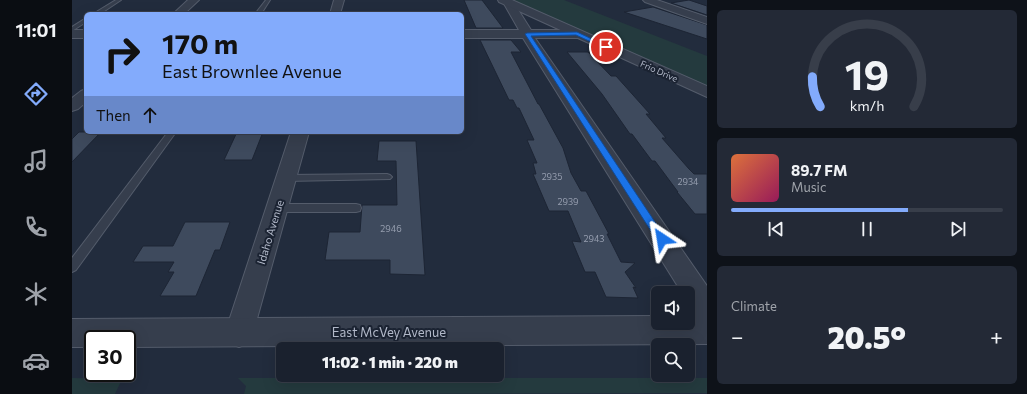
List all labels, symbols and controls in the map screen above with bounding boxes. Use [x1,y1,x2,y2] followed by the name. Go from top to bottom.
[15,19,57,41] text: 11:01
[162,26,238,60] text: 170 m
[96,28,148,80] icon: right
[589,30,623,64] pin
[595,36,617,58] icon: arrive
[845,48,889,99] text: 19
[639,58,680,84] street label: Frio Drive
[162,60,342,82] text: East Brownlee Avenue
[22,80,50,108] icon: directions
[850,96,884,114] text: km/h
[139,104,161,126] icon: ahead
[96,106,131,124] text: Then
[22,147,50,175] icon: music
[791,161,847,179] text: 89.7 FM
[542,171,562,182] house number: 2935
[678,176,699,187] house number: 2934
[791,179,826,195] text: Music
[557,196,579,207] house number: 2939
[254,198,286,266] street label: Idaho Avenue
[22,213,50,241] icon: phone
[641,218,683,260] position arrow
[765,218,787,240] icon: previous
[856,218,878,240] icon: pause
[947,218,969,240] icon: next
[380,223,402,234] house number: 2946
[584,233,604,244] house number: 2943
[22,280,50,308] icon: climate
[651,286,695,382] map controls
[651,286,695,330] button: sound
[731,298,777,314] text: Climate
[827,318,906,355] text: 20.5°
[731,323,744,350] text: −
[990,323,1003,350] text: +
[332,324,446,340] street label: East McVey Avenue
[84,330,136,382] speed limit sign: 30
[651,338,695,382] button: search
[22,347,50,375] icon: car
[322,353,458,371] text: 11:02 · 1 min · 220 m

